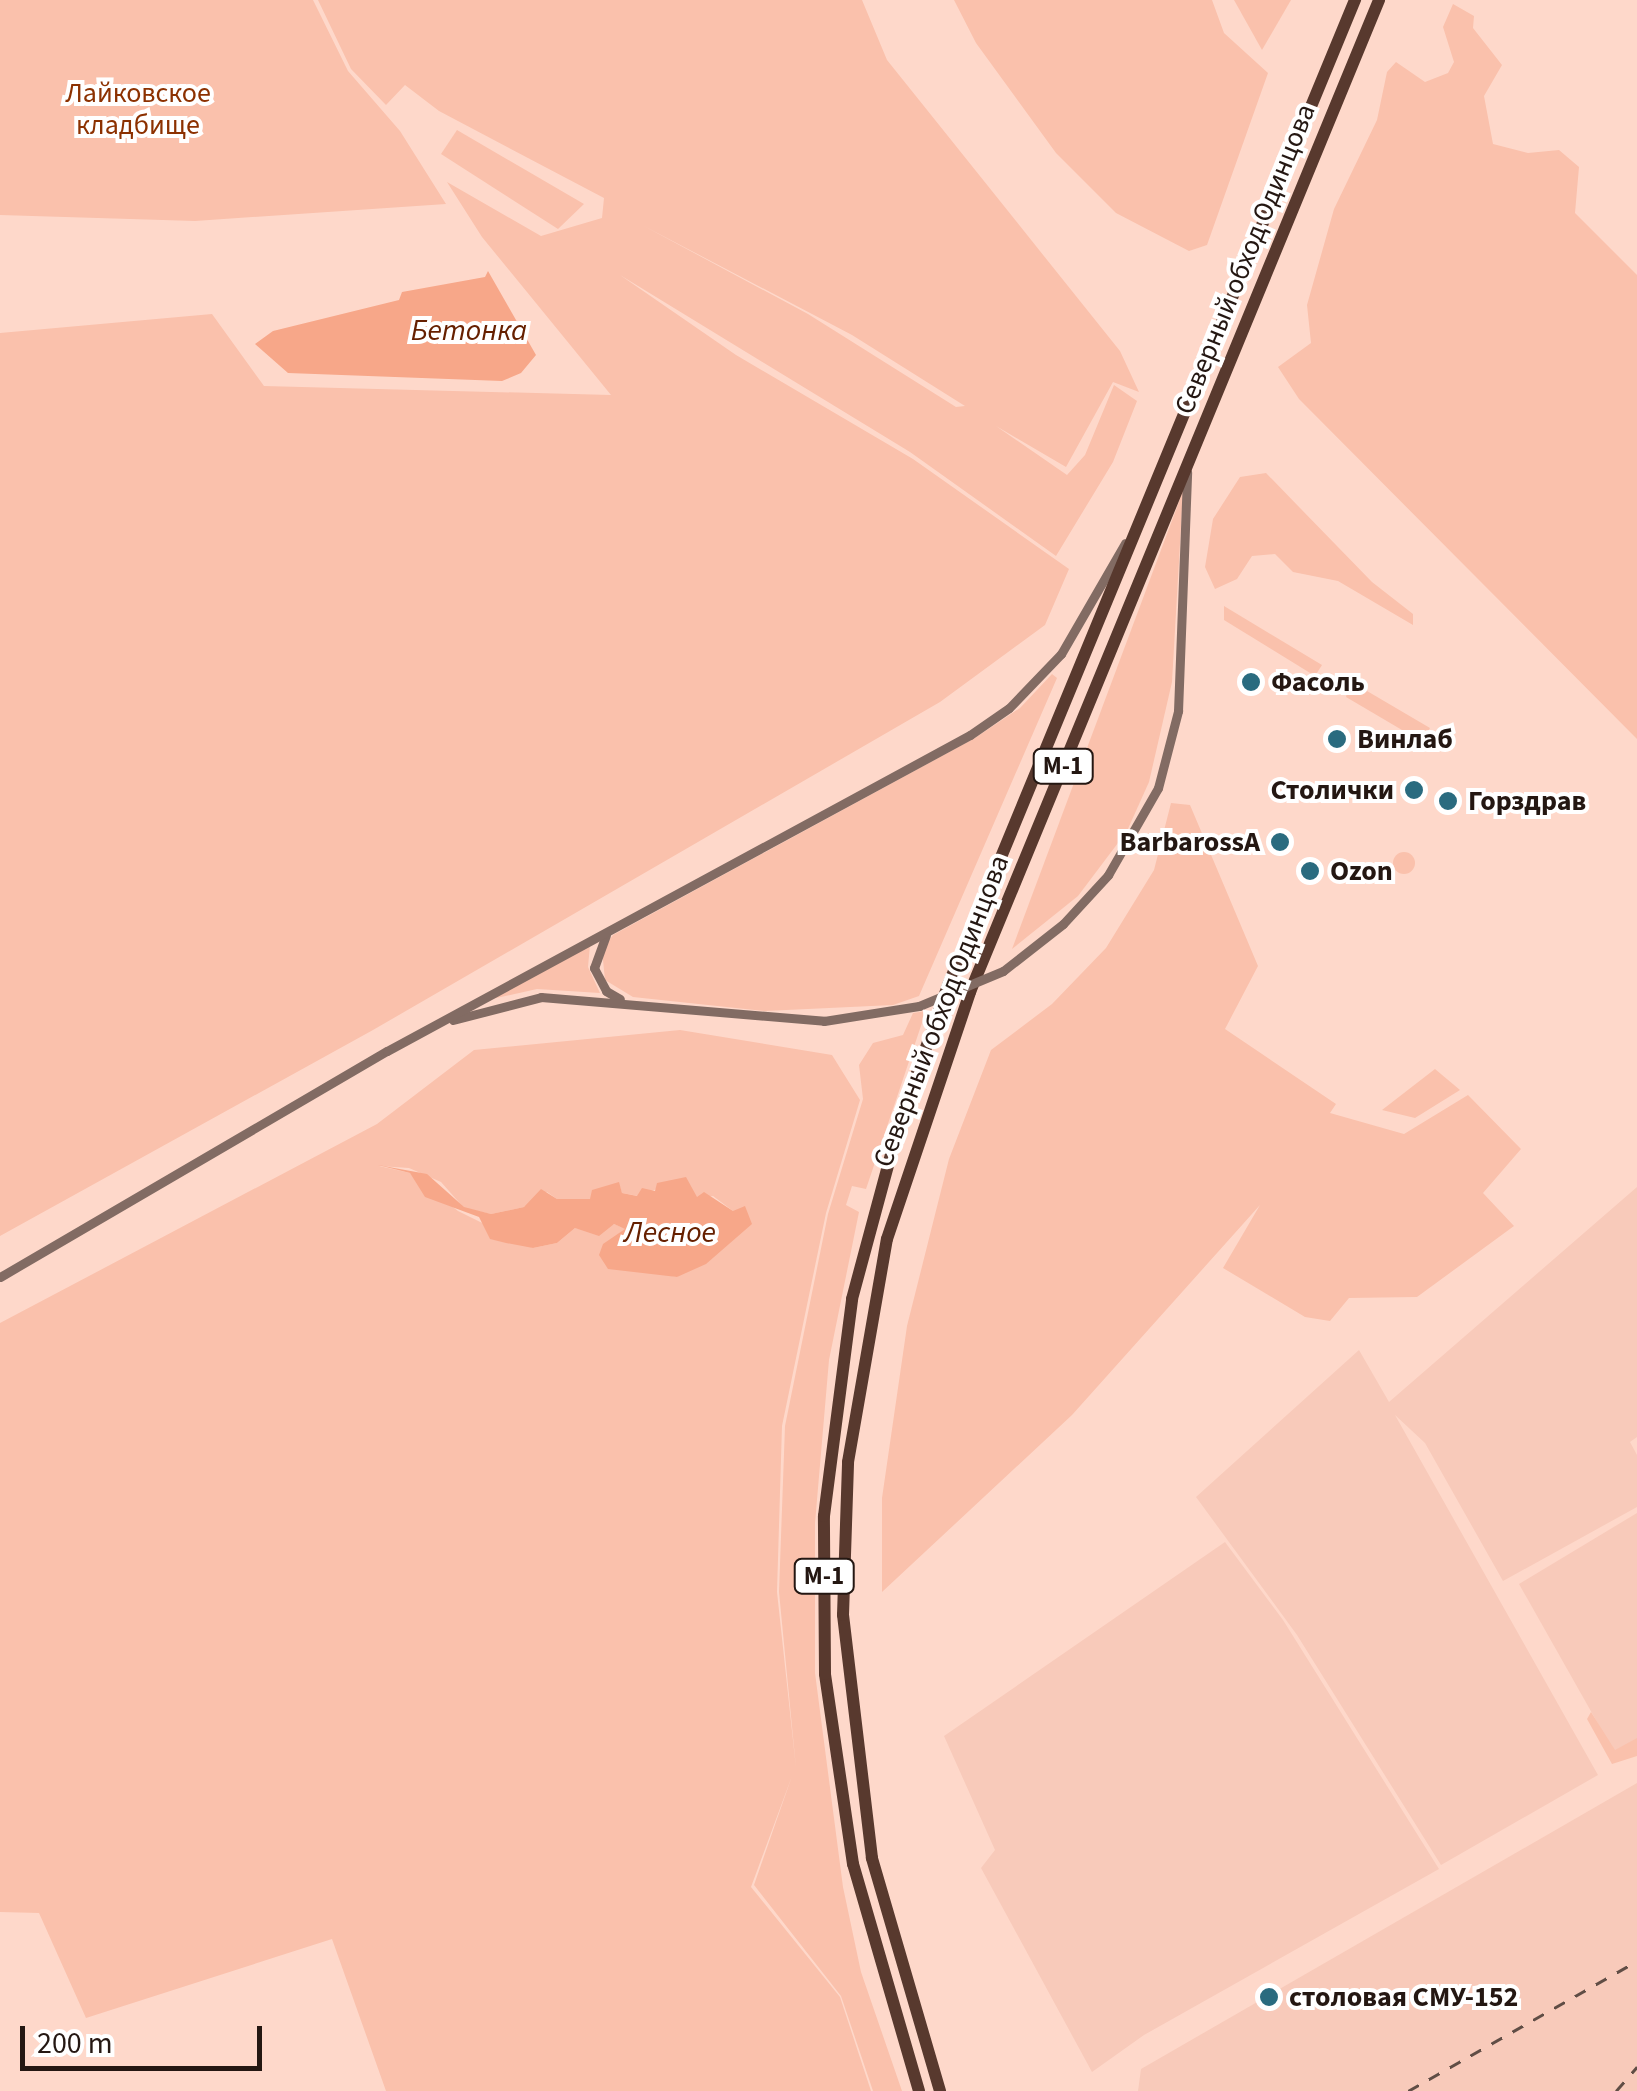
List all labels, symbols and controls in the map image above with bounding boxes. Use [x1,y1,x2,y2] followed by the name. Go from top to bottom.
[65,76,211,142] park label: Лайковское кладбище
[1167,99,1323,419] street label: Северный обход Одинцова
[411,313,527,349] water label: Бетонка
[1271,665,1365,699] place label: Фасоль
[1240,671,1262,693] marker: Фасоль
[1357,722,1453,756] place label: Винлаб
[1326,728,1348,750] marker: Винлаб
[1030,746,1096,786] road number: М-1
[1270,773,1394,807] place label: Столички
[1403,779,1425,801] marker: Столички
[1468,784,1586,818] place label: Горздрав
[1437,790,1459,812] marker: Горздрав
[1120,825,1260,859] place label: BarbarossA
[1269,831,1291,853] marker: BarbarossA
[866,850,1016,1172] street label: Северный обход Одинцова
[1330,854,1393,888] place label: Ozon
[1299,860,1321,882] marker: Ozon
[624,1215,716,1251] water label: Лесное
[792,1556,856,1596] road number: М-1
[1289,1980,1518,2014] place label: столовая СМУ-152
[1258,1986,1280,2008] marker: столовая СМУ-152
[25,2006,268,2068] scale bar
[37,2022,113,2065] text: 200 m

